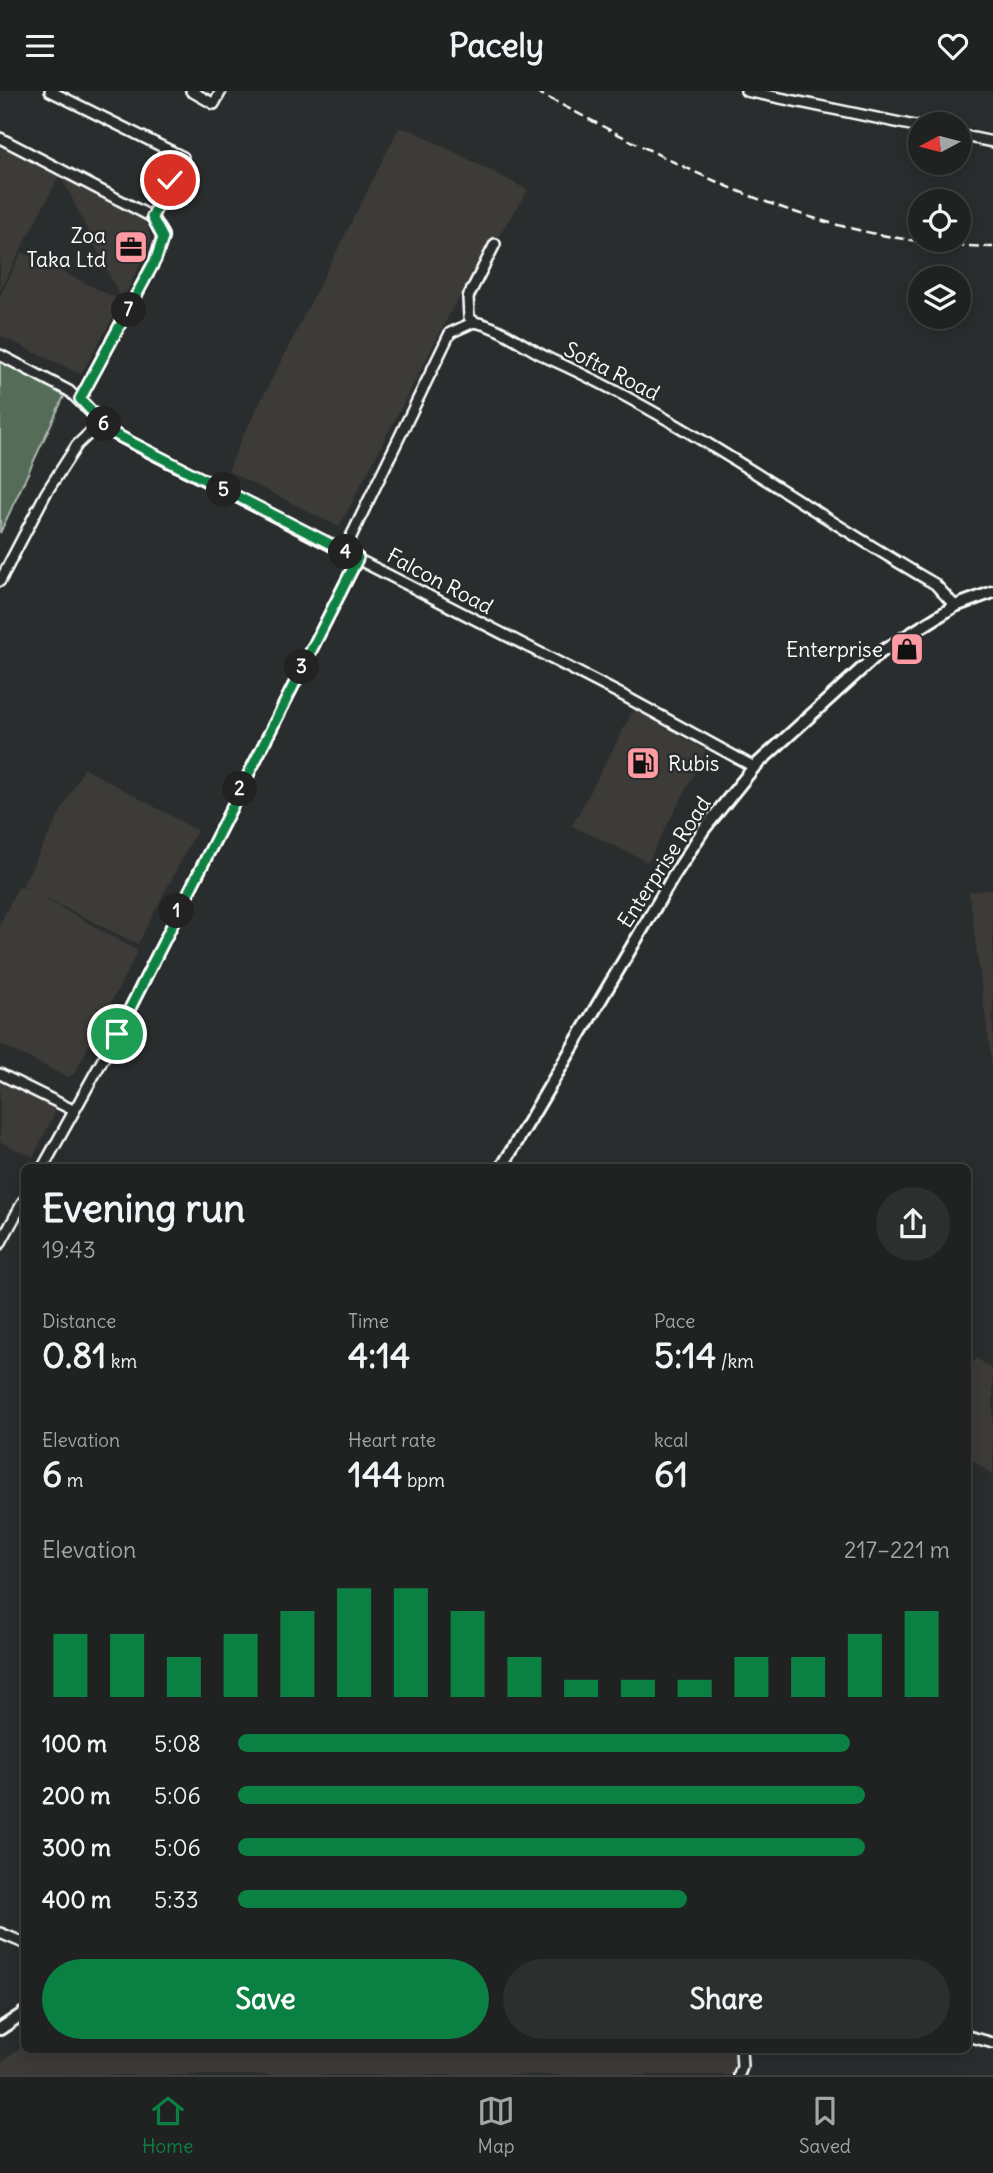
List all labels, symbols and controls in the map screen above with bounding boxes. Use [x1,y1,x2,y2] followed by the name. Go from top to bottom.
[449,25,544,66] text: Pacely
[21,27,59,65] icon: menu
[934,27,972,65] icon: heart
[908,112,971,175] north arrow
[908,112,971,329] map controls
[140,150,200,210] pin
[151,161,189,199] icon: check
[908,189,971,252] button: locate
[26,222,106,273] place label: Zoa Taka Ltd
[112,228,150,266] office icon: Zoa Taka Ltd
[908,266,971,329] button: layers
[111,293,146,327] pin: 7
[124,297,133,321] text: 7
[560,335,664,407] street label: Softa Road
[86,407,122,441] pin: 6
[98,411,109,435] text: 6
[206,473,242,507] pin: 5
[218,477,229,501] text: 5
[328,535,364,569] pin: 4
[340,539,351,563] text: 4
[382,542,498,620] street label: Falcon Road
[888,630,926,668] shop icon: Enterprise
[786,636,883,663] place label: Enterprise
[284,649,320,685] pin: 3
[296,654,307,678] text: 3
[624,744,662,782] fuel station icon: Rubis
[668,750,719,777] place label: Rubis
[222,771,258,807] pin: 2
[234,776,245,800] text: 2
[611,791,717,933] street label: Enterprise Road
[160,893,194,929] pin: 1
[173,898,180,922] text: 1
[87,1004,147,1064] pin
[98,1015,136,1053] icon: arrive
[42,1185,245,1232] text: Evening run
[876,1187,950,1261] button: share
[42,1235,96,1264] text: 19:43
[42,1309,116,1333] text: Distance
[348,1309,389,1333] text: Time
[654,1309,695,1333] text: Pace
[42,1333,106,1377] text: 0.81
[348,1333,410,1377] text: 4:14
[654,1333,716,1377] text: 5:14
[106,1349,137,1373] text: km
[716,1349,754,1373] text: /km
[42,1428,120,1452] text: Elevation
[348,1428,436,1452] text: Heart rate
[654,1428,688,1452] text: kcal
[42,1452,62,1496] text: 6
[348,1452,402,1496] text: 144
[654,1452,688,1496] text: 61
[62,1468,83,1492] text: m
[402,1468,445,1492] text: bpm
[42,1535,136,1564] text: Elevation
[844,1535,950,1564] text: 217–221 m
[42,1729,107,1758] text: 100 m
[154,1729,201,1758] text: 5:08
[42,1781,111,1810] text: 200 m
[154,1781,201,1810] text: 5:06
[42,1833,111,1862] text: 300 m
[154,1833,201,1862] text: 5:06
[42,1885,111,1914] text: 400 m
[154,1885,199,1914] text: 5:33
[42,1959,489,2039] button: Save
[503,1959,950,2039] button: Share
[142,2092,193,2158] tab: Home
[477,2092,515,2158] tab: Map
[799,2092,851,2158] tab: Saved

